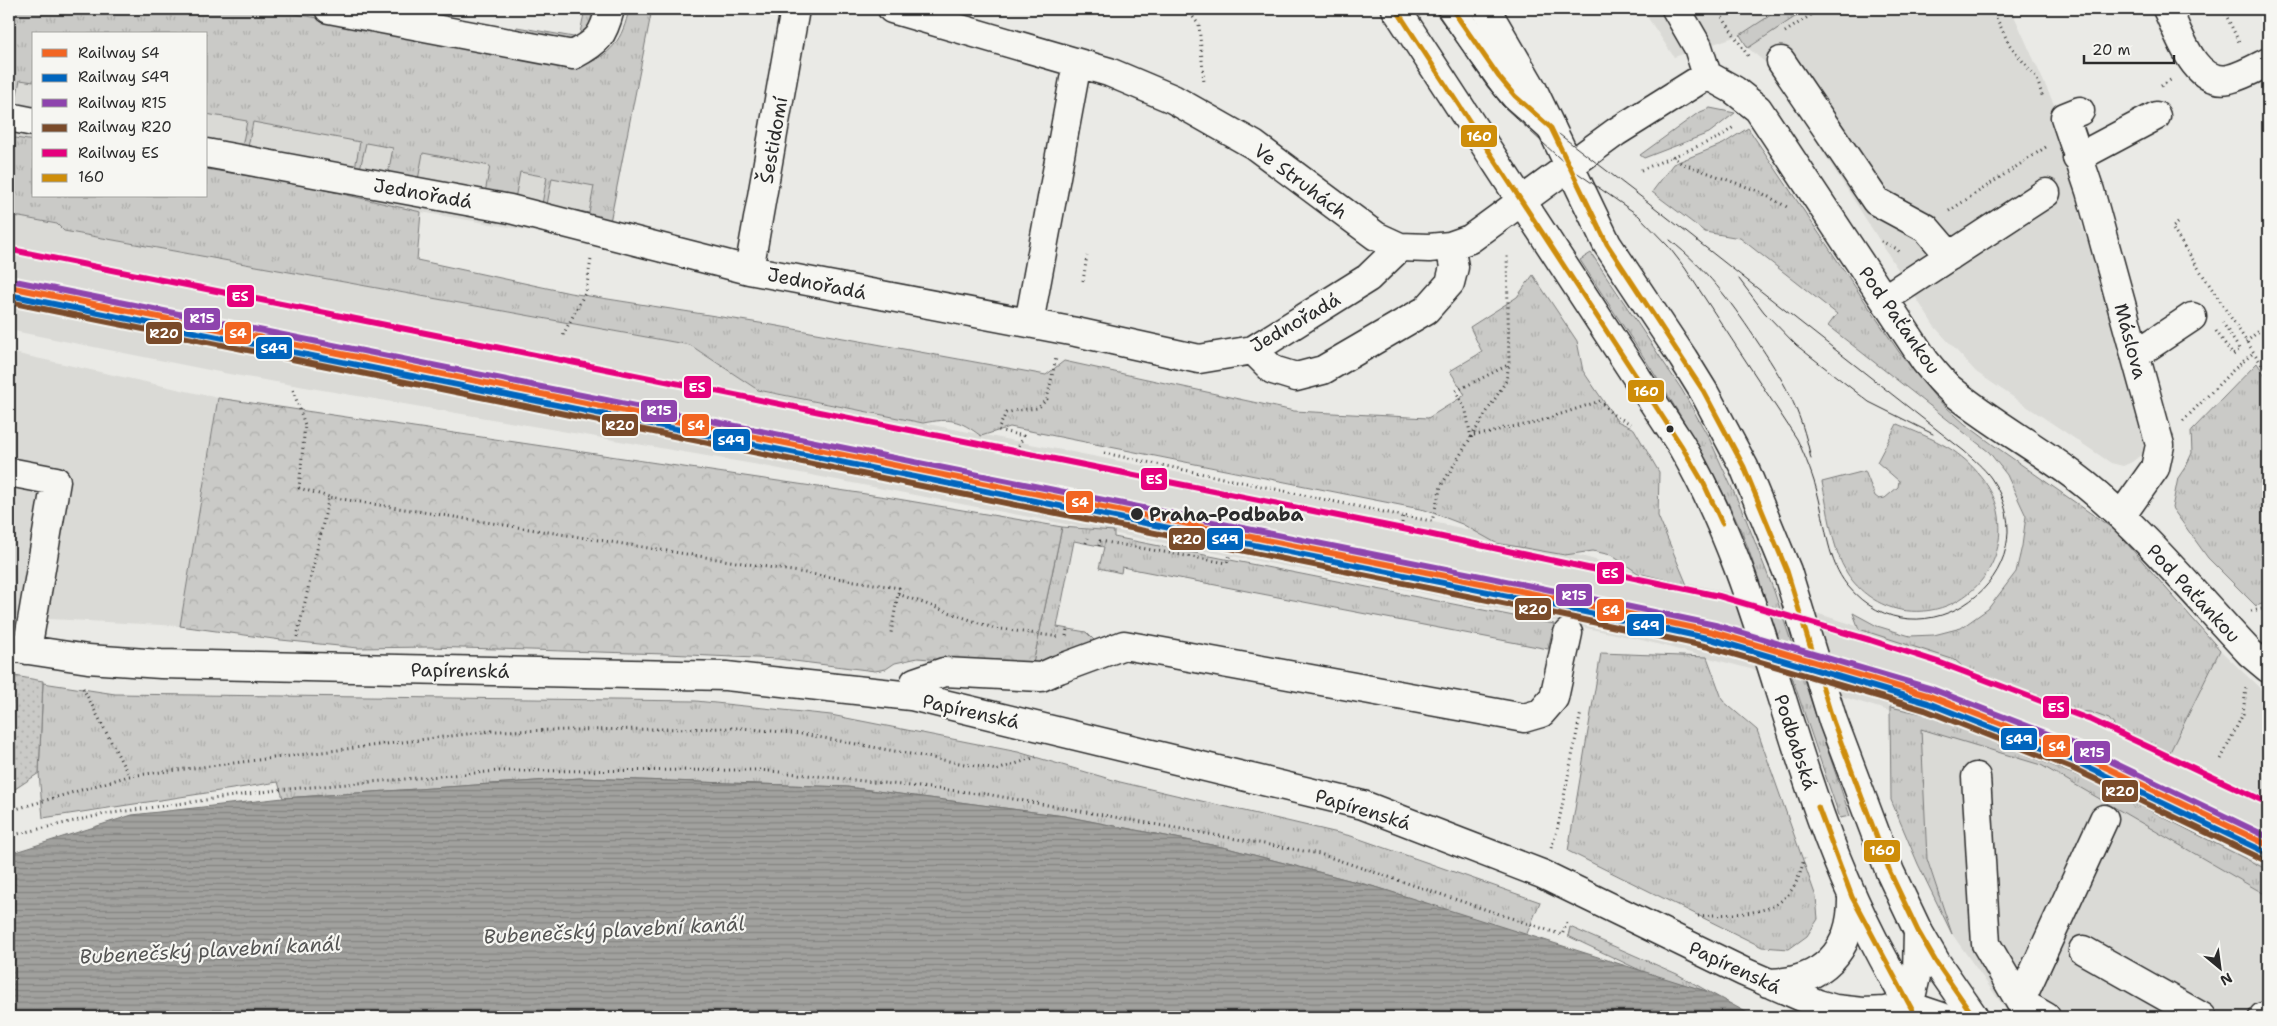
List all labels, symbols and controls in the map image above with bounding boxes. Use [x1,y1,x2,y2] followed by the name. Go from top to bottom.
[32,32,208,198] legend
[2084,32,2174,64] scale bar
[2092,40,2131,60] text: 20 m
[78,43,160,63] text: Railway S4
[78,67,169,87] text: Railway S49
[78,93,167,113] text: Railway R15
[753,94,794,185] street label: Šestidomí
[78,117,172,137] text: Railway R20
[1460,124,1498,148] line badge: 160
[1466,127,1492,145] text: 160
[1249,138,1352,225] street label: Ve Struhách
[78,143,159,163] text: Railway ES
[78,167,104,187] text: 160
[372,173,474,215] street label: Jednořadá
[1853,261,1946,379] street label: Pod Paťankou
[765,262,869,305] street label: Jednořadá
[226,284,255,308] line badge: ES
[231,287,249,305] text: ES
[1246,287,1345,358] street label: Jednořadá
[2108,300,2153,382] street label: Máslova
[183,307,221,331] line badge: R15
[189,309,215,327] text: R15
[145,321,183,345] line badge: R20
[224,321,252,345] line badge: S4
[149,324,179,342] text: R20
[229,324,247,342] text: S4
[255,336,293,360] line badge: S49
[260,339,288,357] text: S49
[683,375,712,399] line badge: ES
[688,378,706,396] text: ES
[1627,379,1665,403] line badge: 160
[1633,382,1659,400] text: 160
[640,399,678,423] line badge: R15
[646,401,672,419] text: R15
[601,413,639,437] line badge: R20
[681,413,710,437] line badge: S4
[605,416,635,434] text: R20
[687,416,705,434] text: S4
[1665,424,1675,434] unlabelled marker
[712,428,751,452] line badge: S49
[717,431,745,449] text: S49
[1140,467,1168,491] line badge: ES
[1145,470,1163,488] text: ES
[1065,490,1094,514] line badge: S4
[1071,493,1089,511] text: S4
[1149,502,1303,527] place label: Praha-Podbaba
[1129,506,1145,522] marker: Praha-Podbaba
[1168,527,1206,551] line badge: R20
[1206,527,1244,551] line badge: S49
[1172,530,1202,548] text: R20
[1211,530,1239,548] text: S49
[2141,539,2246,648] street label: Pod Paťankou
[1596,561,1625,585] line badge: ES
[1601,564,1619,582] text: ES
[1555,583,1593,607] line badge: R15
[1561,586,1587,604] text: R15
[1514,597,1552,621] line badge: R20
[1596,598,1625,622] line badge: S4
[1518,600,1548,618] text: R20
[1602,601,1620,619] text: S4
[1626,613,1665,637] line badge: S49
[1632,616,1660,634] text: S49
[410,657,510,684] street label: Papírenská
[920,688,1022,735] street label: Papírenská
[1768,691,1823,793] street label: Podbabská
[2042,695,2070,719] line badge: ES
[2047,698,2065,716] text: ES
[2000,727,2038,751] line badge: S49
[2005,730,2033,748] text: S49
[2042,734,2071,758] line badge: S4
[2048,737,2066,755] text: S4
[2073,740,2111,764] line badge: R15
[2079,743,2105,761] text: R15
[2101,779,2139,803] line badge: R20
[2105,782,2135,800] text: R20
[1312,783,1414,836] street label: Papírenská
[1863,839,1901,863] line badge: 160
[1869,841,1895,859] text: 160
[483,910,745,950] water label: Bubenečský plavební kanál
[79,930,341,970] water label: Bubenečský plavební kanál
[1685,935,1785,1000] street label: Papírenská
[2194,944,2244,994] north arrow
[2217,969,2236,990] text: N

